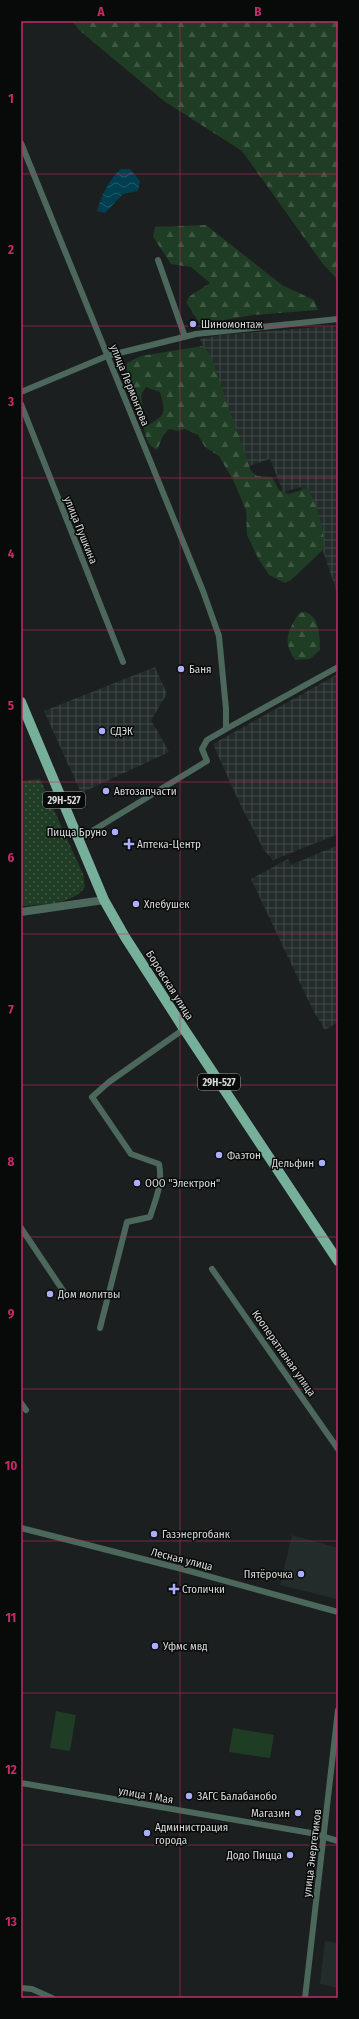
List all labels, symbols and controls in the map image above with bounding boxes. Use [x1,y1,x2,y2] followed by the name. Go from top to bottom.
[96,4,105,19] text: A
[254,4,262,19] text: B
[8,91,14,106] text: 1
[7,242,14,257] text: 2
[201,318,262,331] place label: Шиномонтаж
[188,319,198,329] marker: Шиномонтаж
[107,342,152,428] street label: улица Лермонтова
[7,394,14,409] text: 3
[61,494,100,566] street label: улица Пушкина
[8,546,15,561] text: 4
[189,663,211,676] place label: Баня
[176,664,186,674] marker: Баня
[8,698,14,713] text: 5
[110,725,133,738] place label: СДЭК
[97,726,107,736] marker: СДЭК
[114,785,177,798] place label: Автозапчасти
[101,786,111,796] marker: Автозапчасти
[43,792,85,808] road number: 29Н-527
[47,826,107,839] place label: Пицца Бруно
[110,827,120,837] marker: Пицца Бруно
[137,838,201,851] place label: Аптека-Центр
[124,839,134,849] marker: Аптека-Центр
[8,850,15,865] text: 6
[144,898,190,911] place label: Хлебушек
[131,899,141,909] marker: Хлебушек
[143,948,196,1022] street label: Боровская улица
[8,1002,14,1017] text: 7
[198,1074,240,1090] road number: 29Н-527
[227,1149,261,1162] place label: Фаэтон
[214,1150,224,1160] marker: Фаэтон
[8,1154,15,1169] text: 8
[271,1157,314,1170] place label: Дельфин
[317,1158,327,1168] marker: Дельфин
[145,1177,220,1190] place label: ООО "Электрон"
[132,1178,142,1188] marker: ООО "Электрон"
[57,1288,120,1301] place label: Дом молитвы
[45,1289,55,1299] marker: Дом молитвы
[8,1306,15,1321] text: 9
[249,1308,318,1399] street label: Кооперативная улица
[5,1458,17,1473] text: 10
[162,1528,231,1541] place label: Газэнергобанк
[149,1529,159,1539] marker: Газэнергобанк
[150,1546,214,1573] street label: Лесная улица
[244,1568,293,1581] place label: Пятёрочка
[296,1569,306,1579] marker: Пятёрочка
[182,1583,225,1596] place label: Столички
[169,1584,179,1594] marker: Столички
[6,1610,16,1625] text: 11
[162,1640,208,1653] place label: Уфмс мвд
[150,1641,160,1651] marker: Уфмс мвд
[5,1762,17,1777] text: 12
[117,1784,174,1807] street label: улица 1 Мая
[197,1790,277,1803] place label: ЗАГС Балабанобо
[184,1791,194,1801] marker: ЗАГС Балабанобо
[251,1807,290,1820] place label: Магазин
[293,1808,303,1818] marker: Магазин
[301,1808,324,1898] street label: улица Энергетиков
[155,1821,228,1847] place label: Администрация города
[142,1828,152,1838] marker: Администрация города
[226,1849,282,1862] place label: Додо Пицца
[285,1850,295,1860] marker: Додо Пицца
[5,1914,17,1929] text: 13

